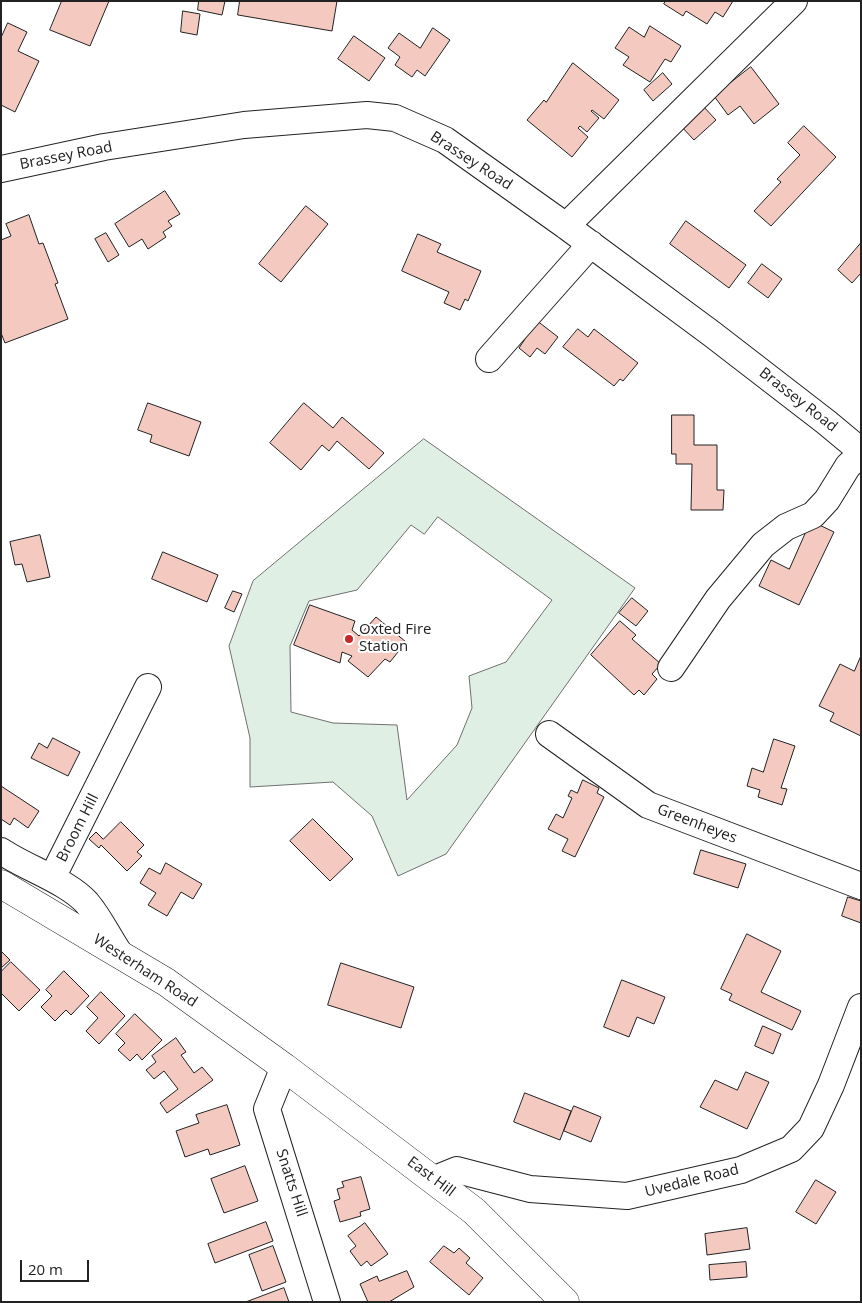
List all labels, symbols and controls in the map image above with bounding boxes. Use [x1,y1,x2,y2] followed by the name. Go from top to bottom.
[427,128,515,194] street label: Brassey Road
[18,138,114,174] street label: Brassey Road
[755,364,841,436] street label: Brassey Road
[359,621,431,656] place label: Oxted Fire Station
[343,633,355,645] marker: Oxted Fire Station
[53,791,103,865] street label: Broom Hill
[655,801,739,847] street label: Greenheyes
[90,931,200,1011] street label: Westerham Road
[272,1147,310,1219] street label: Snatts Hill
[403,1153,459,1201] street label: East Hill
[643,1161,741,1201] street label: Uvedale Road
[22,1250,91,1282] scale bar
[28,1259,63,1279] text: 20 m

